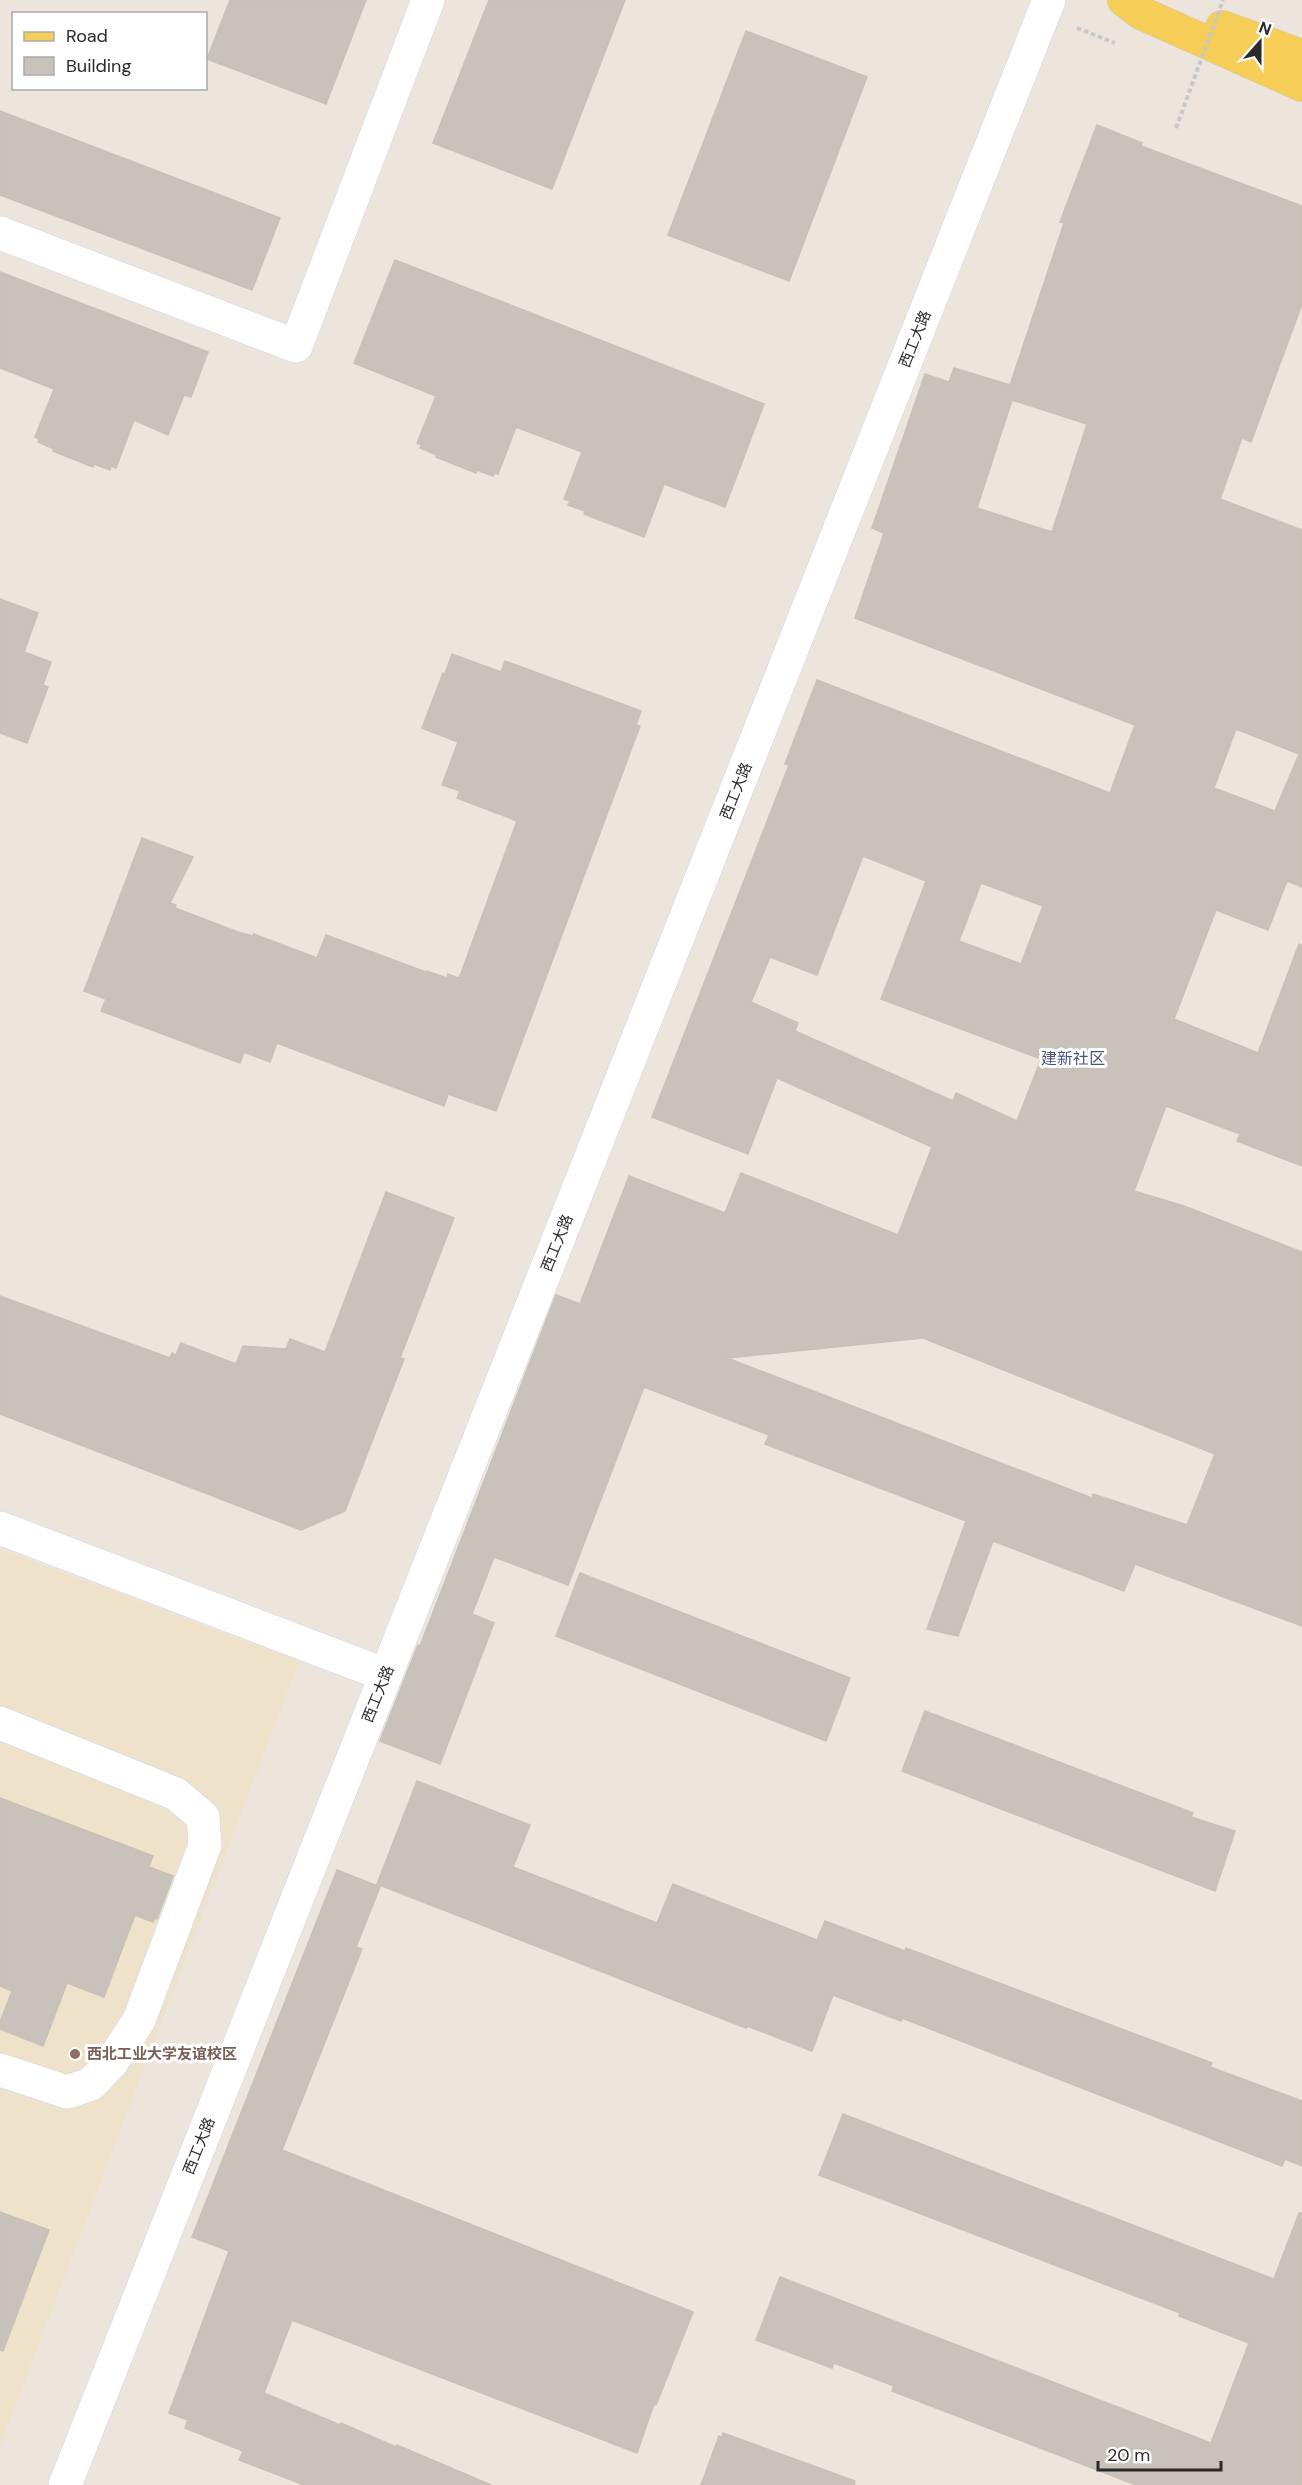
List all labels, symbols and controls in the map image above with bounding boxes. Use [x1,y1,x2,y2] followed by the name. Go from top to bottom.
[12,12,207,90] legend
[1230,12,1290,72] north arrow
[1256,17,1274,40] text: N
[66,24,108,48] text: Road
[66,54,131,78] text: Building
[894,307,936,371] street label: 西工大路
[715,759,757,823] street label: 西工大路
[1041,1048,1105,1069] district label: 建新社区
[536,1211,578,1275] street label: 西工大路
[357,1662,399,1726] street label: 西工大路
[87,2044,237,2064] place label: 西北工业大学友谊校区
[68,2047,82,2061] marker: 西北工业大学友谊校区
[178,2114,220,2178] street label: 西工大路
[1098,2434,1221,2472] scale bar
[1107,2443,1150,2467] text: 20 m

